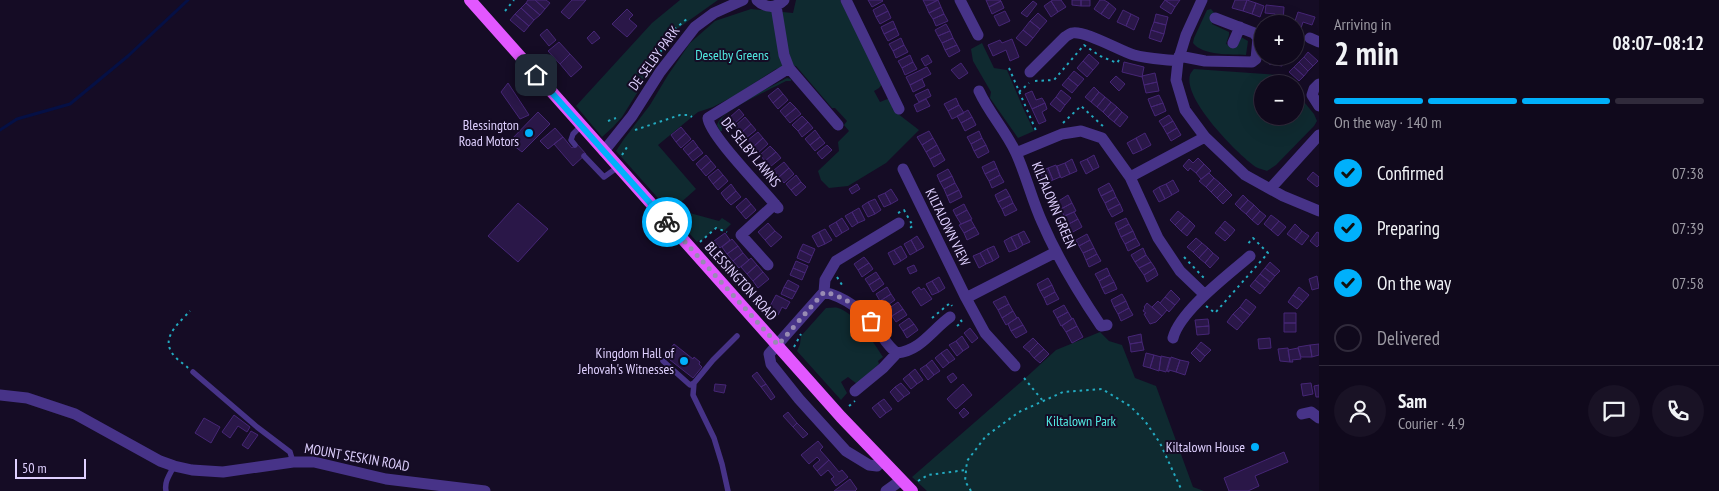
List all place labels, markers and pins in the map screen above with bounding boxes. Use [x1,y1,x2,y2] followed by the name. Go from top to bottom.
[515,54,557,96] pin
[459,116,519,150] place label: Blessington Road Motors
[523,127,535,139] marker: Blessington Road Motors
[850,300,892,342] pin
[577,344,674,378] place label: Kingdom Hall of Jehovah's Witnesses
[678,355,690,367] marker: Kingdom Hall of Jehovah's Witnesses
[1166,438,1245,456] place label: Kiltalown House
[1249,441,1261,453] marker: Kiltalown House

